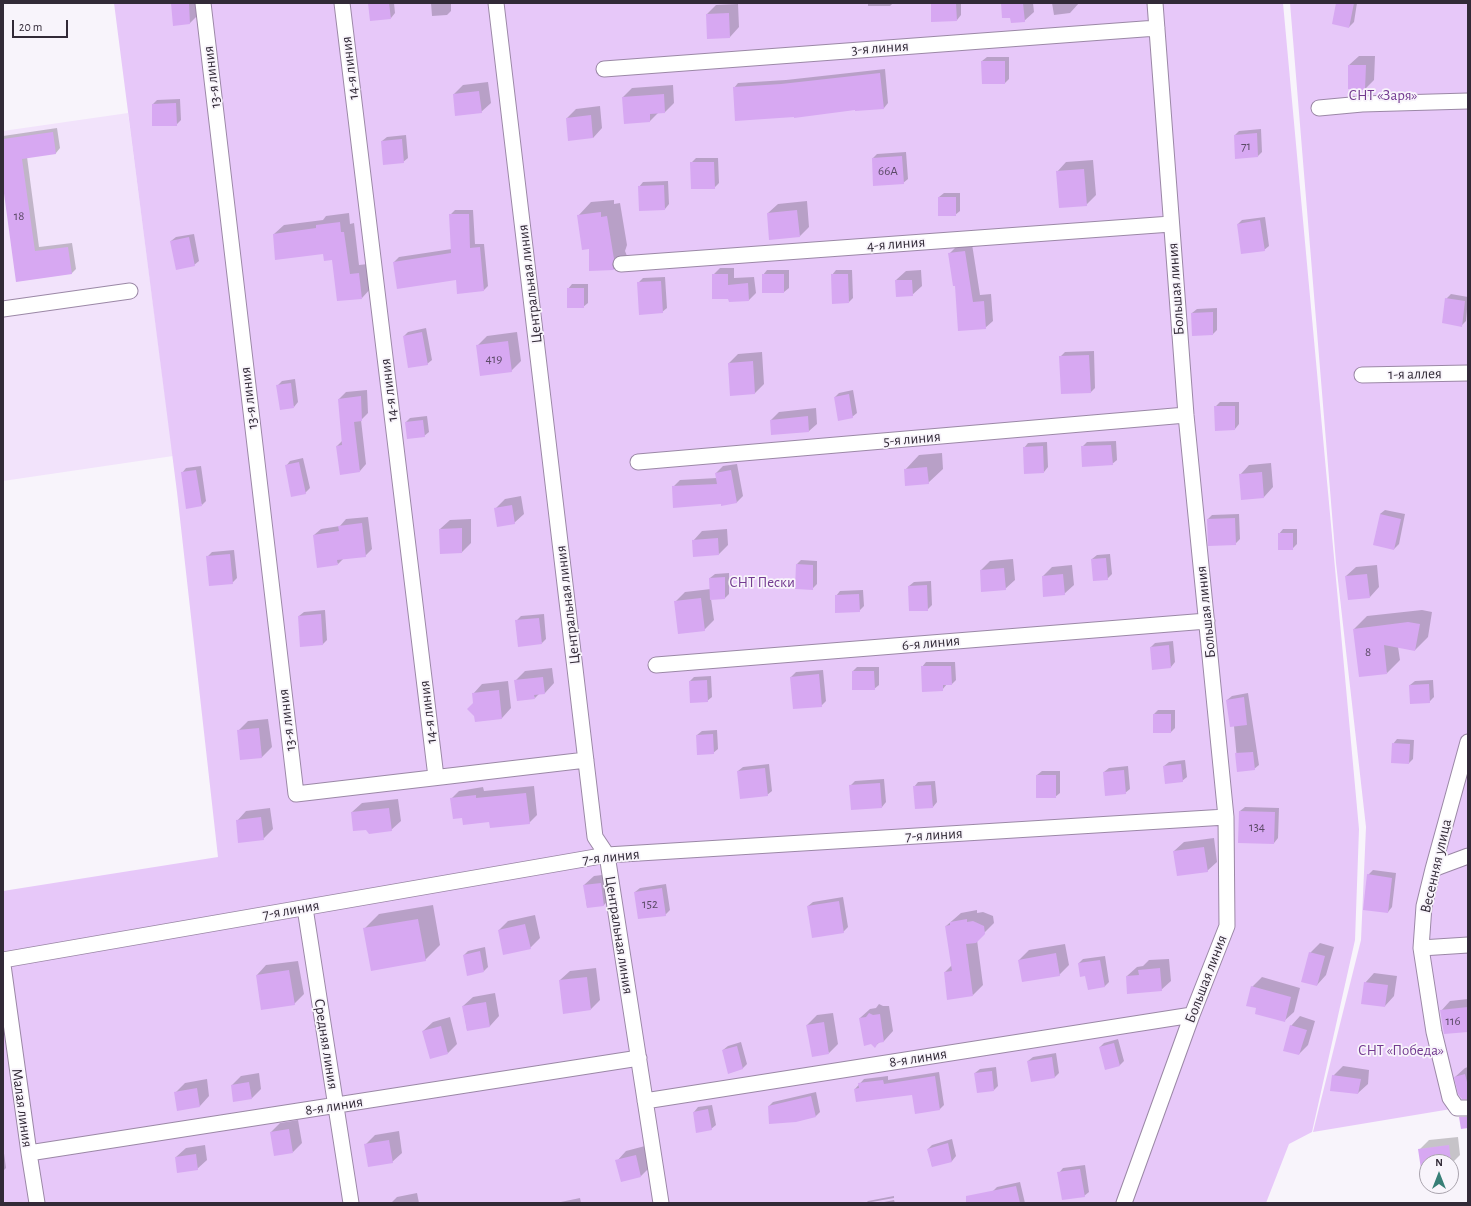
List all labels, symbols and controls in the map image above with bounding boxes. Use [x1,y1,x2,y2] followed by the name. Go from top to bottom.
[14,12,70,38] scale bar
[19,21,42,33] text: 20 m
[337,35,363,101] street label: 14-я линия
[851,37,909,59] street label: 3-я линия
[199,45,225,109] street label: 13-я линия
[1348,86,1418,104] park label: СНТ «Заря»
[1241,138,1251,154] house number: 71
[878,163,898,179] house number: 66А
[14,208,24,224] house number: 18
[514,224,546,344] street label: Центральная линия
[866,233,926,255] street label: 4-я линия
[1164,242,1188,336] street label: Большая линия
[486,351,502,367] house number: 419
[376,357,402,423] street label: 14-я линия
[1388,365,1442,383] street label: 1-я аллея
[236,366,262,430] street label: 13-я линия
[883,428,941,450] street label: 5-я линия
[552,545,584,665] street label: Центральная линия
[1192,565,1220,659] street label: Большая линия
[729,573,795,591] park label: СНТ Пески
[901,631,961,655] street label: 6-я линия
[1365,644,1371,660] house number: 8
[415,679,441,745] street label: 14-я линия
[274,688,300,752] street label: 13-я линия
[1416,817,1456,915] street label: Весенняя улица
[1249,819,1265,835] house number: 134
[905,825,963,845] street label: 7-я линия
[581,845,641,869] street label: 7-я линия
[601,875,637,995] street label: Центральная линия
[261,896,321,924] street label: 7-я линия
[642,896,658,912] house number: 152
[1181,932,1231,1026] street label: Большая линия
[310,997,342,1091] street label: Средняя линия
[1445,1013,1461,1029] house number: 116
[1358,1041,1444,1059] park label: СНТ «Победа»
[888,1045,948,1071] street label: 8-я линия
[8,1067,36,1149] street label: Малая линия
[304,1093,364,1119] street label: 8-я линия
[1419,1154,1459,1194] north arrow
[1435,1157,1443,1168] text: N

